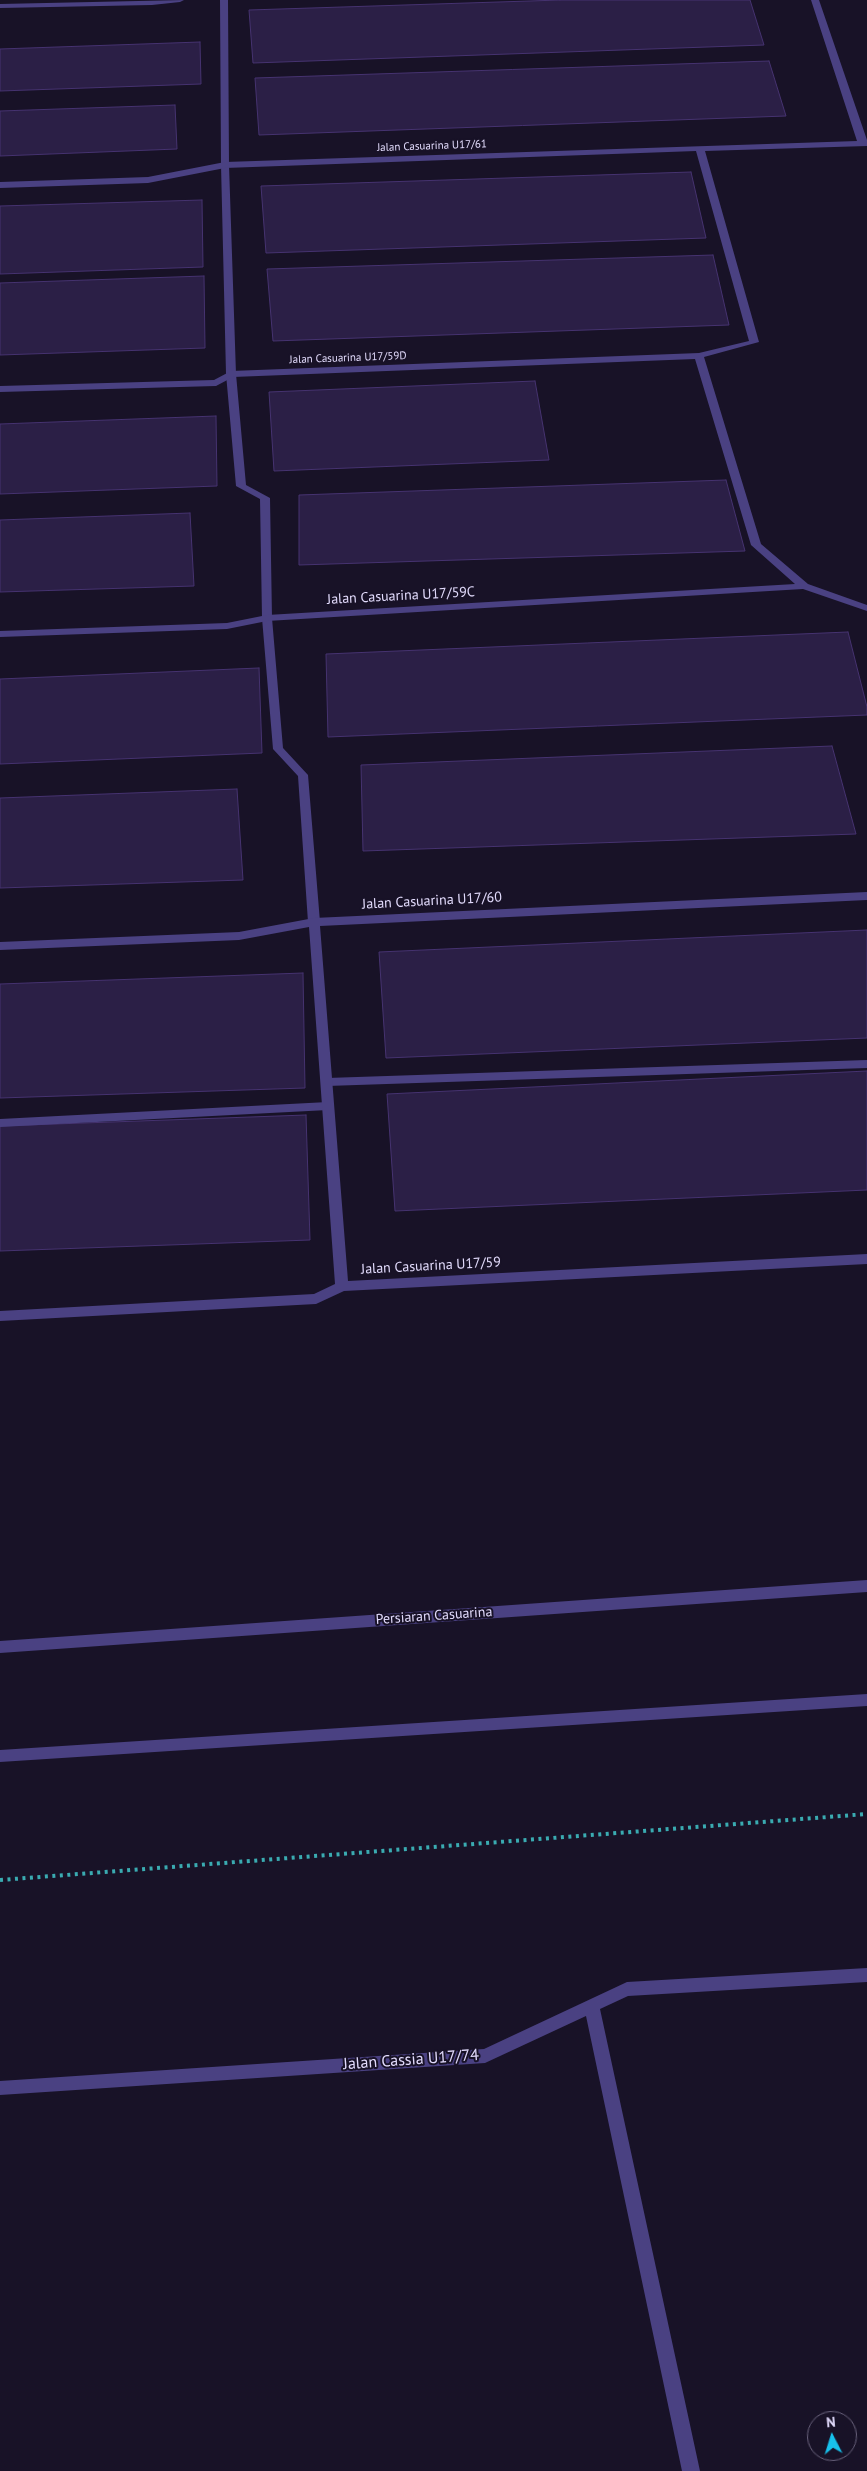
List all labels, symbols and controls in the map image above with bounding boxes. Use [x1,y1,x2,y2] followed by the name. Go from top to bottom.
[377,137,487,155] street label: Jalan Casuarina U17/61
[289,349,407,367] street label: Jalan Casuarina U17/59D
[327,584,475,608] street label: Jalan Casuarina U17/59C
[362,889,502,913] street label: Jalan Casuarina U17/60
[361,1254,501,1278] street label: Jalan Casuarina U17/59
[375,1604,493,1628] street label: Persiaran Casuarina
[343,2046,479,2074] street label: Jalan Cassia U17/74
[807,2411,857,2461] north arrow
[825,2413,836,2431] text: N

